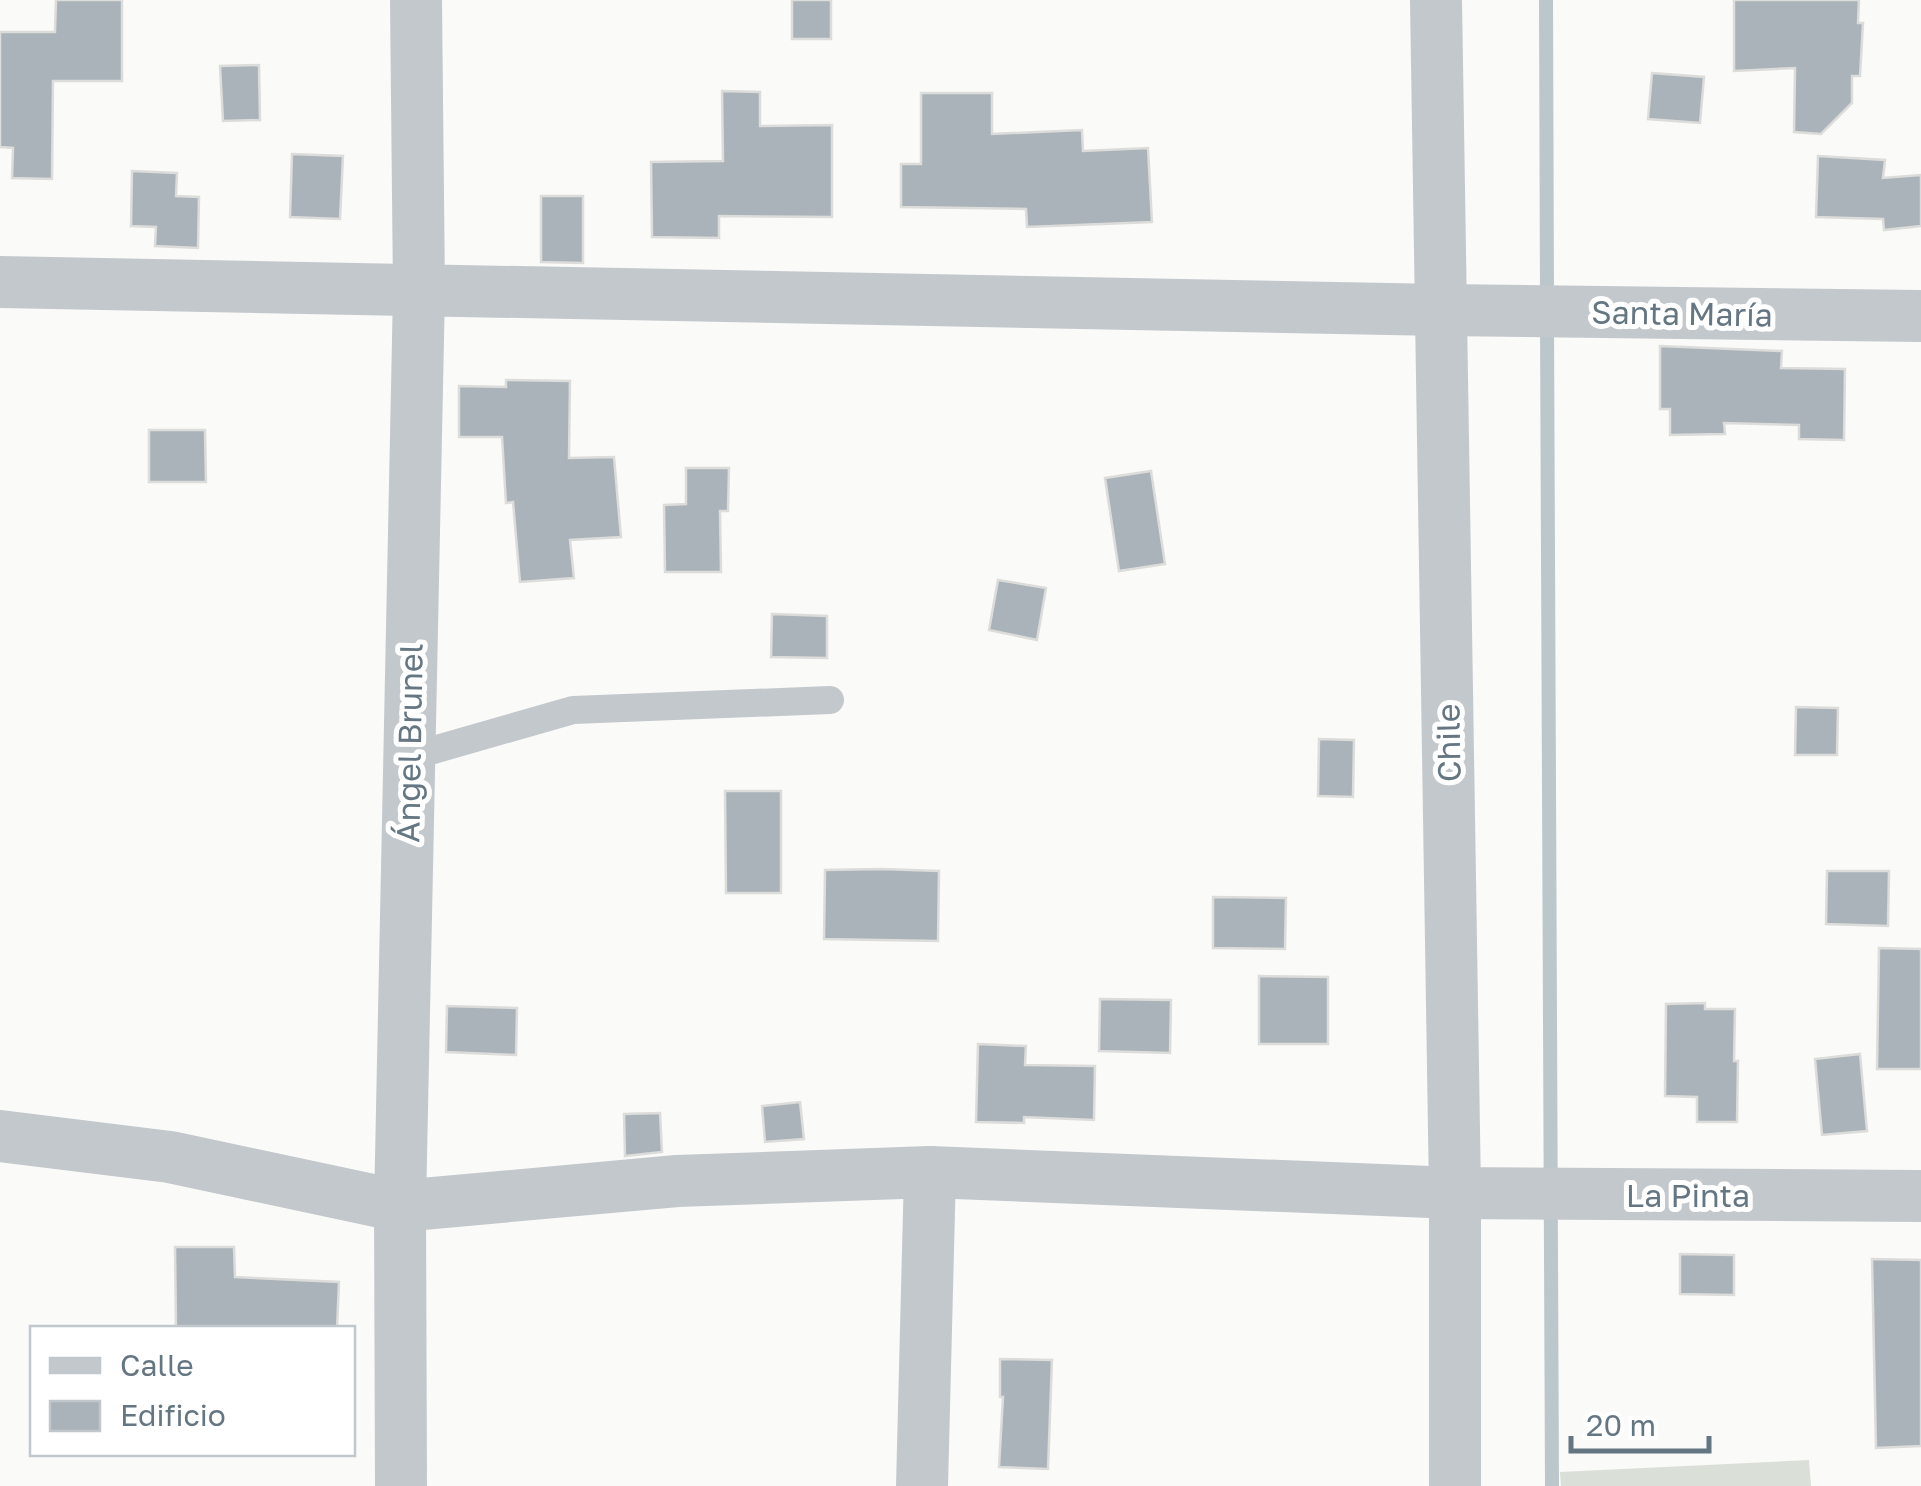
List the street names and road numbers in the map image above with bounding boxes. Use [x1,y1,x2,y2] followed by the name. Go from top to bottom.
[1591,292,1773,334] street label: Santa María
[388,643,430,843] street label: Ángel Brunel
[1428,703,1468,783] street label: Chile
[1626,1176,1750,1214] street label: La Pinta

